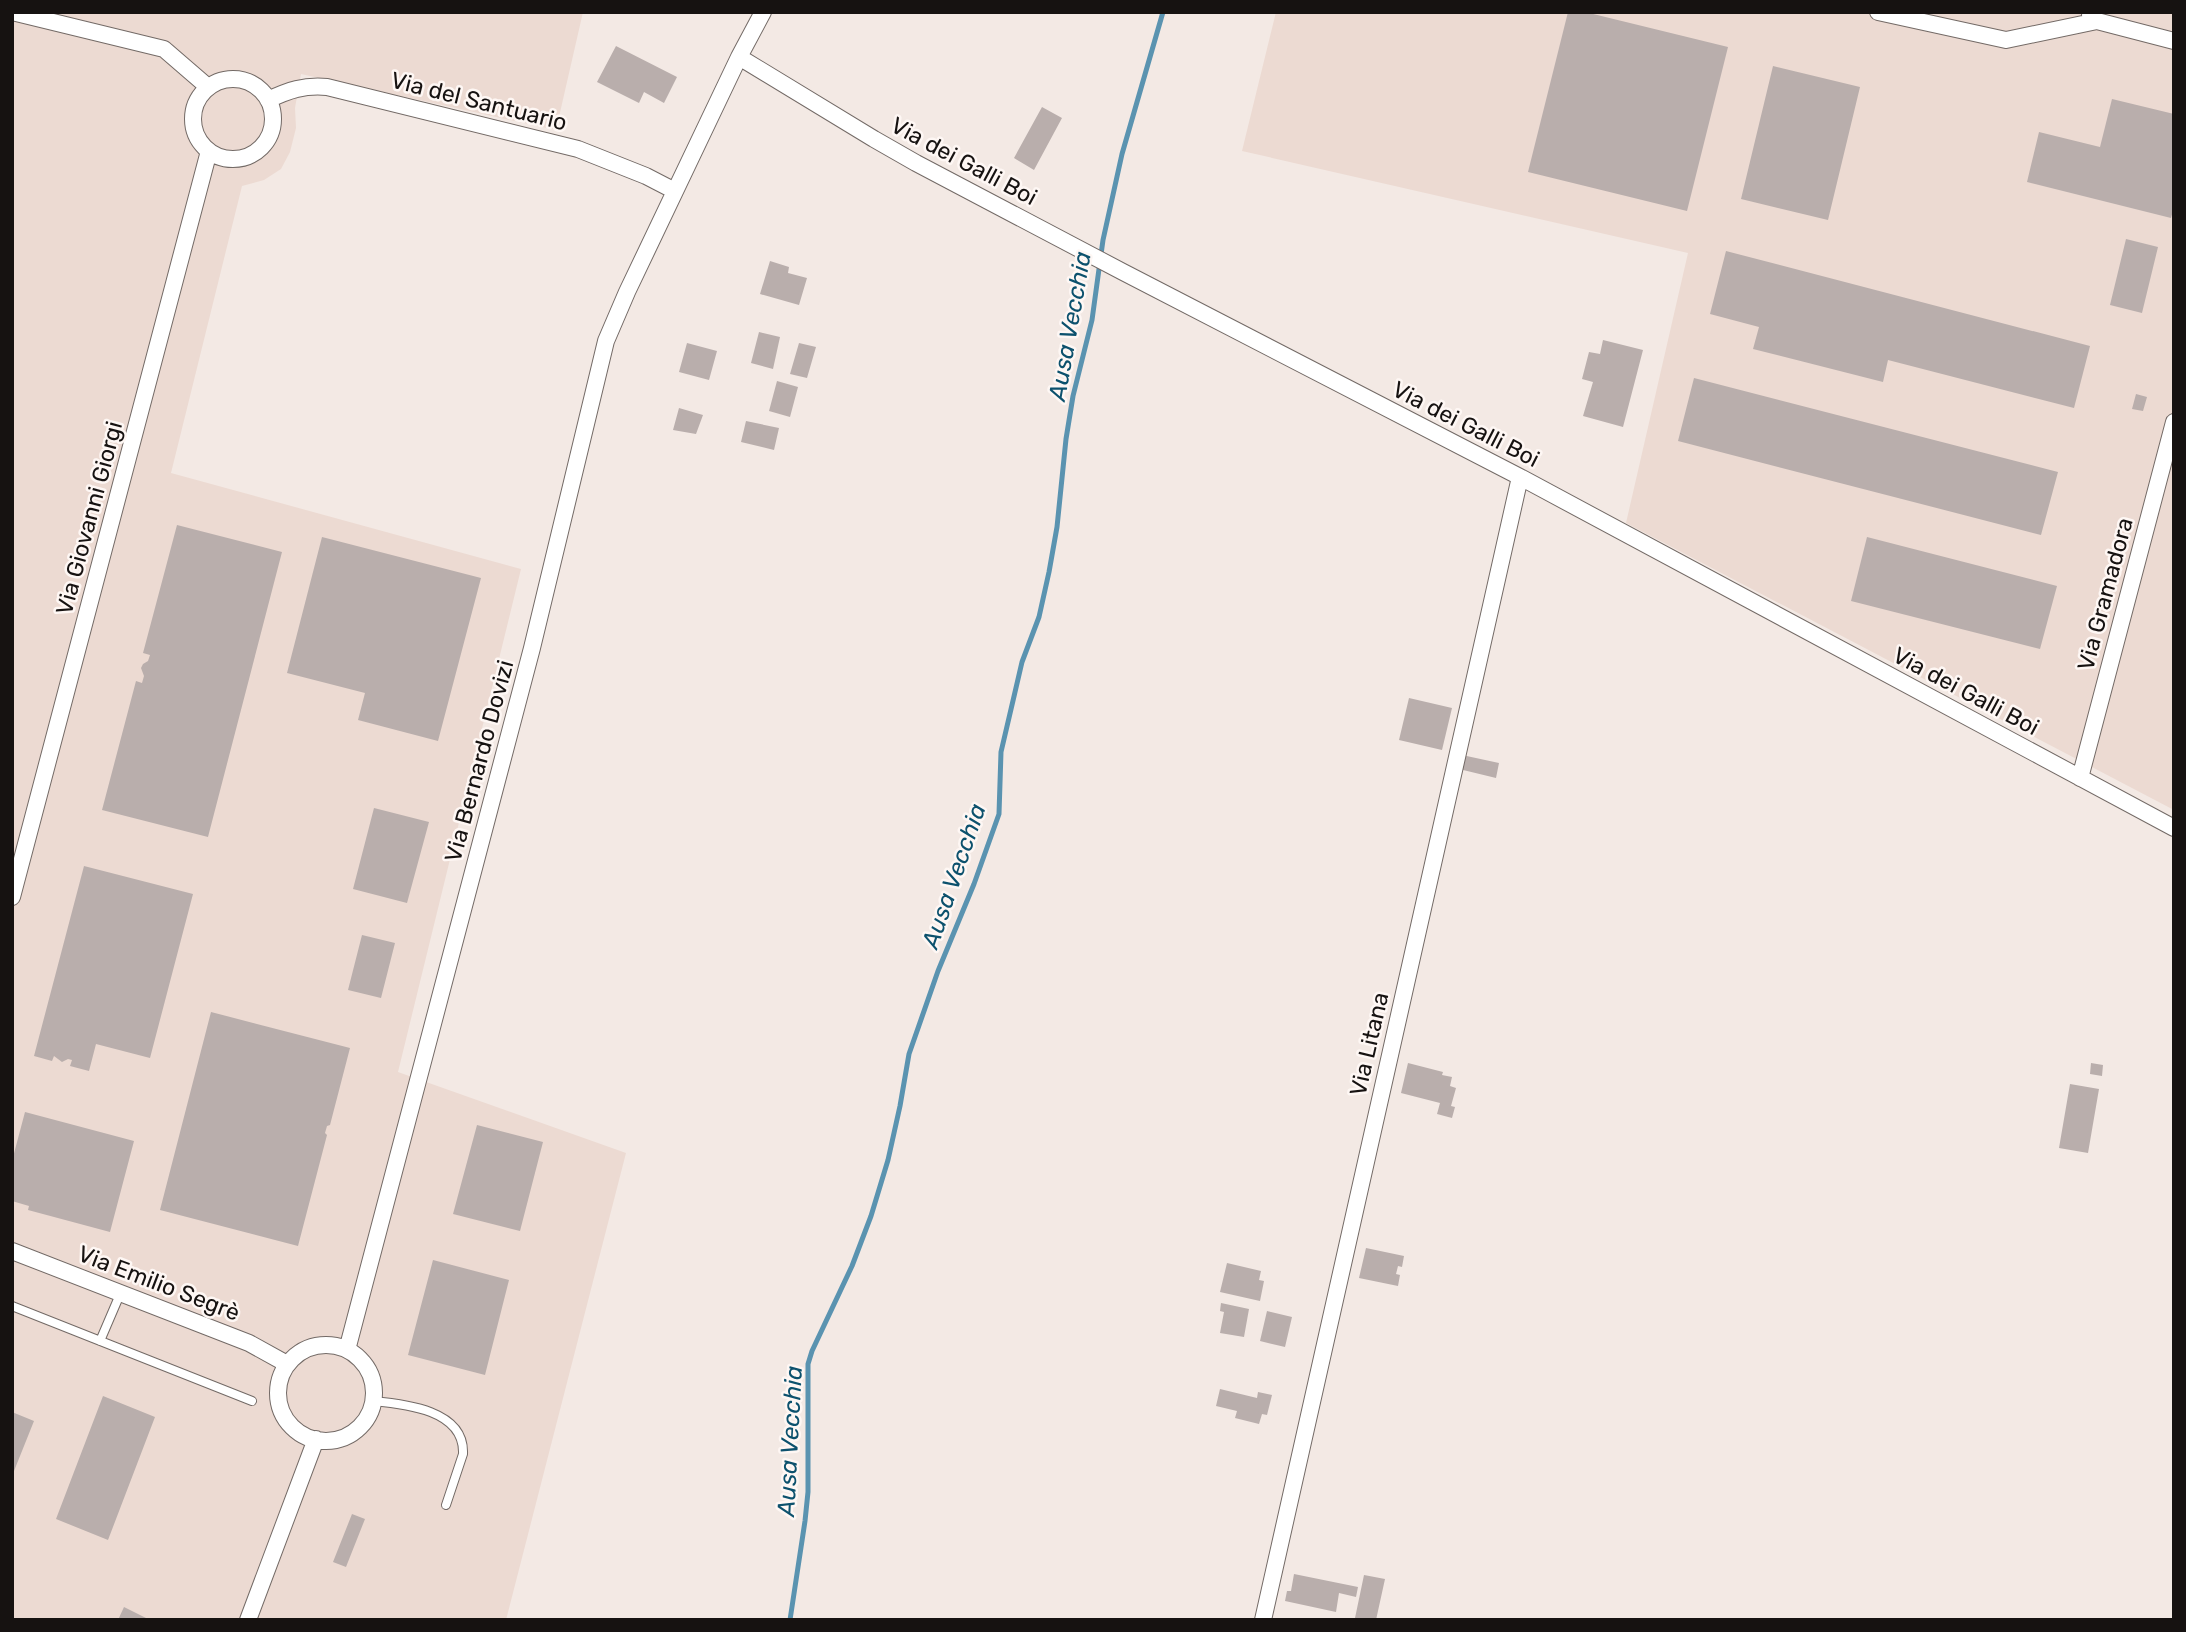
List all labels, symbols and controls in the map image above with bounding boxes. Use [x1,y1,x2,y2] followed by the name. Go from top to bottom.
[388,66,570,136] street label: Via del Santuario
[886,111,1042,211] street label: Via dei Galli Boi
[1043,249,1097,405] water label: Ausa Vecchia
[1388,375,1544,473] street label: Via dei Galli Boi
[50,418,128,618] street label: Via Giovanni Giorgi
[2071,515,2139,673] street label: Via Gramadora
[1888,641,2044,741] street label: Via dei Galli Boi
[439,657,519,865] street label: Via Bernardo Dovizi
[916,800,992,954] water label: Ausa Vecchia
[1343,989,1395,1099] street label: Via Litana
[74,1239,244,1327] street label: Via Emilio Segrè
[772,1365,808,1519] water label: Ausa Vecchia

